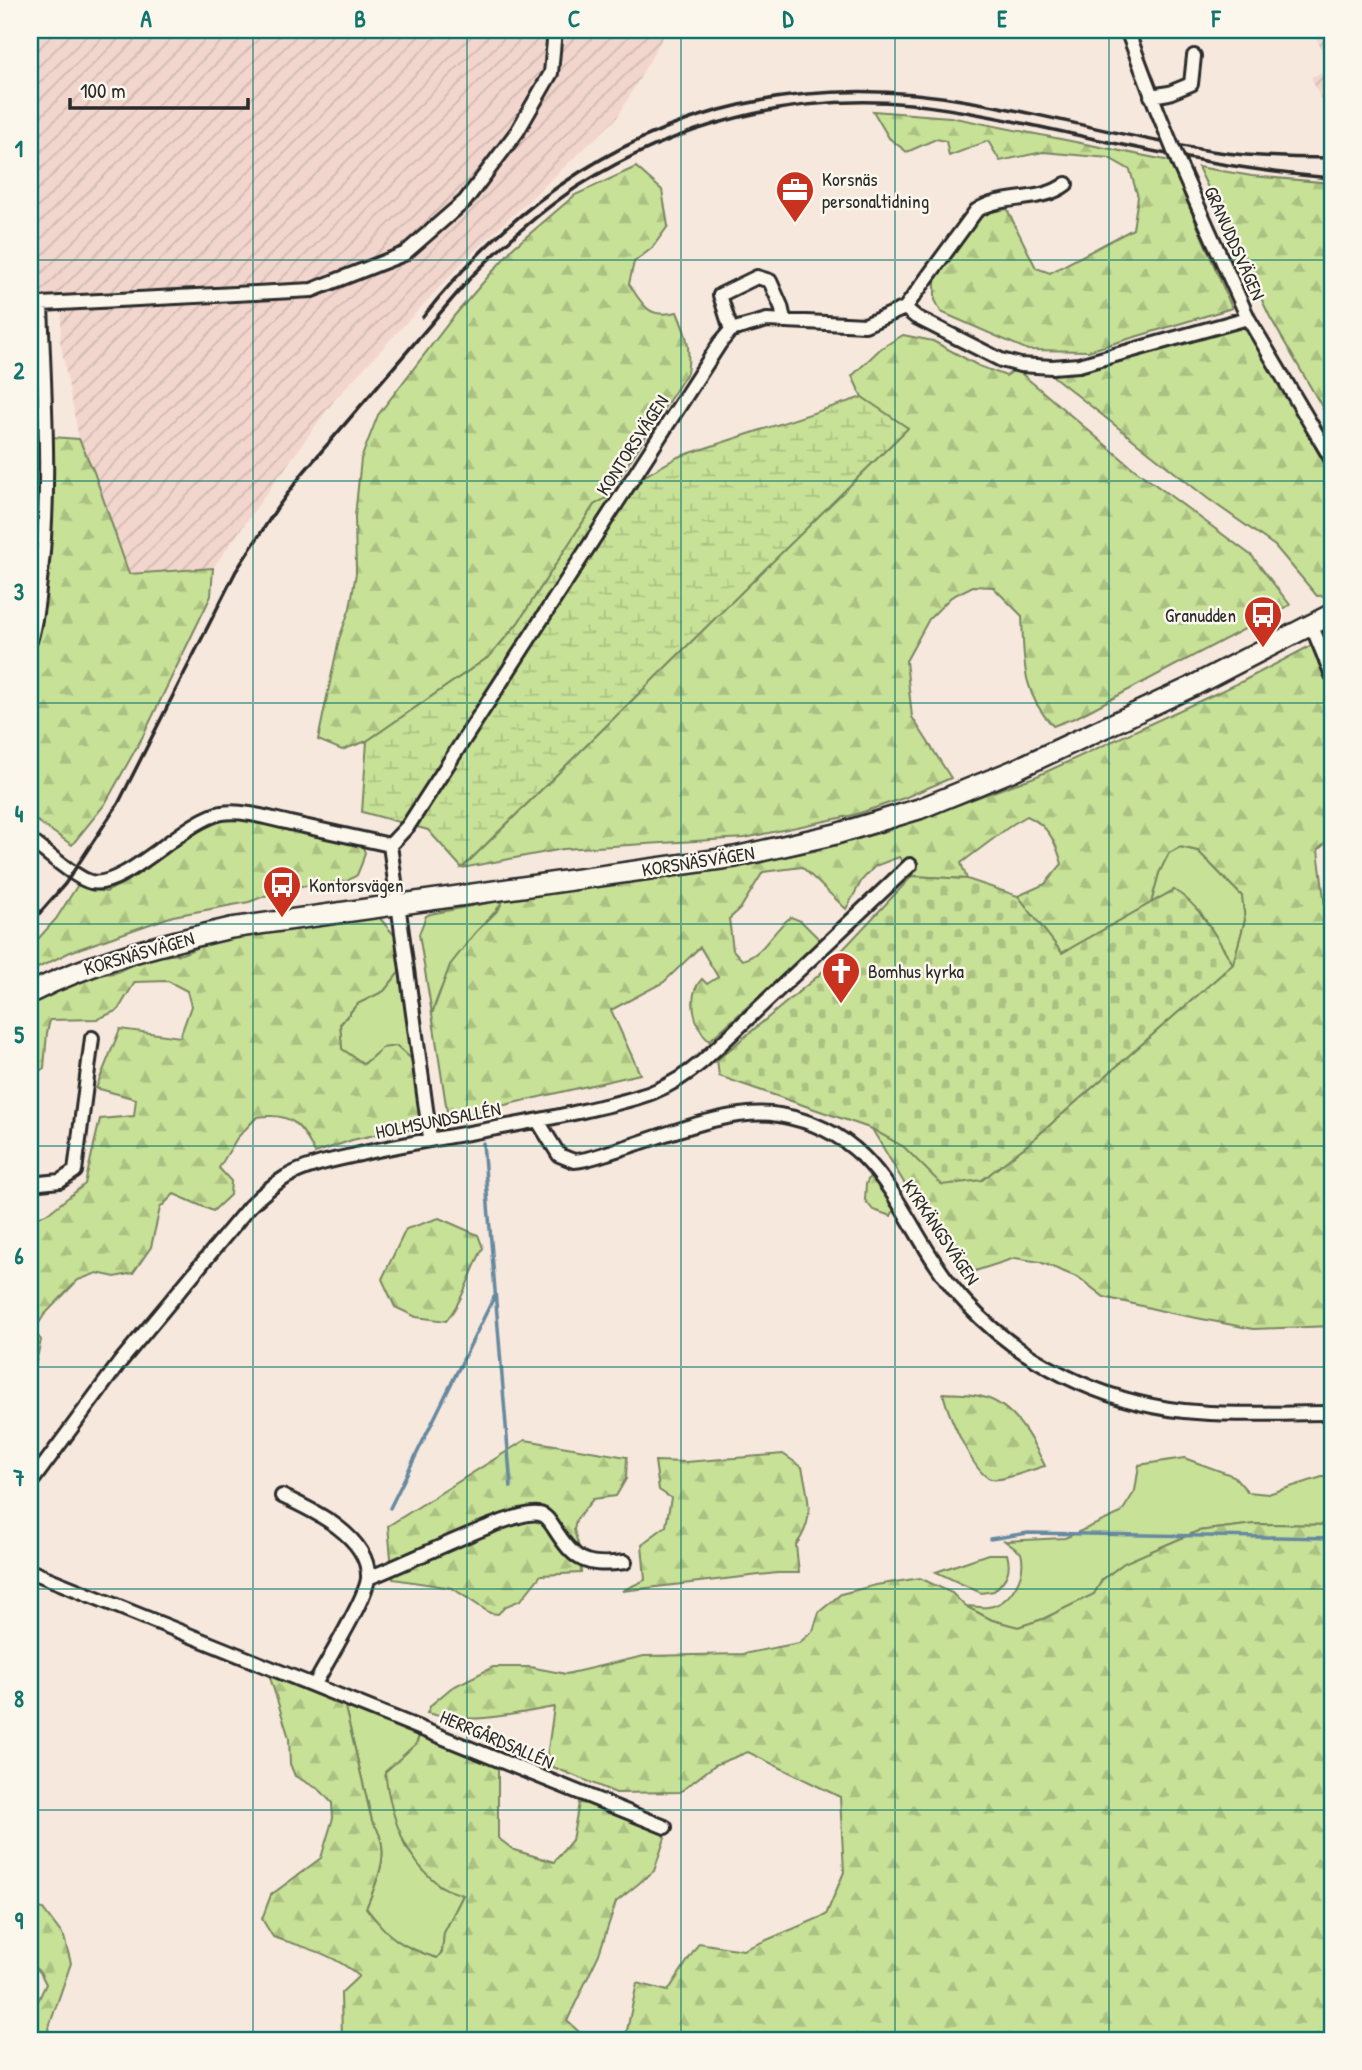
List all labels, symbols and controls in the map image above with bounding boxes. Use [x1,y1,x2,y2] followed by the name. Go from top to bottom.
[140,3,152,34] text: A
[354,3,366,34] text: B
[568,3,580,34] text: C
[783,3,795,34] text: D
[997,3,1008,34] text: E
[1211,3,1222,34] text: F
[70,66,248,110] scale bar
[80,76,126,105] text: 100 m
[15,133,23,164] text: 1
[822,166,929,214] place label: Korsnäs personaltidning
[774,169,816,224] office icon: Korsnäs personaltidning
[1198,182,1272,304] street label: GRANUDDSVÄGEN
[14,355,25,386] text: 2
[590,390,674,500] street label: KONTORSVÄGEN
[14,576,24,607] text: 3
[1242,594,1284,649] bus stop icon: Granudden
[1165,602,1236,628] place label: Granudden
[15,798,24,829] text: 4
[640,839,756,883] street label: KORSNÄSVÄGEN
[261,864,303,919] bus stop icon: Kontorsvägen
[309,872,404,898] place label: Kontorsvägen
[81,925,197,981] street label: KORSNÄSVÄGEN
[820,950,862,1005] church icon: Bomhus kyrka
[868,958,965,984] place label: Bomhus kyrka
[14,1019,24,1050] text: 5
[373,1095,503,1145] street label: HOLMSUNDSALLÉN
[896,1174,986,1290] street label: KYRKÄNGSVÄGEN
[14,1240,24,1271] text: 6
[12,1462,25,1493] text: 7
[14,1683,24,1714] text: 8
[436,1703,558,1775] street label: HERRGÅRDSALLÉN
[15,1905,24,1936] text: 9

